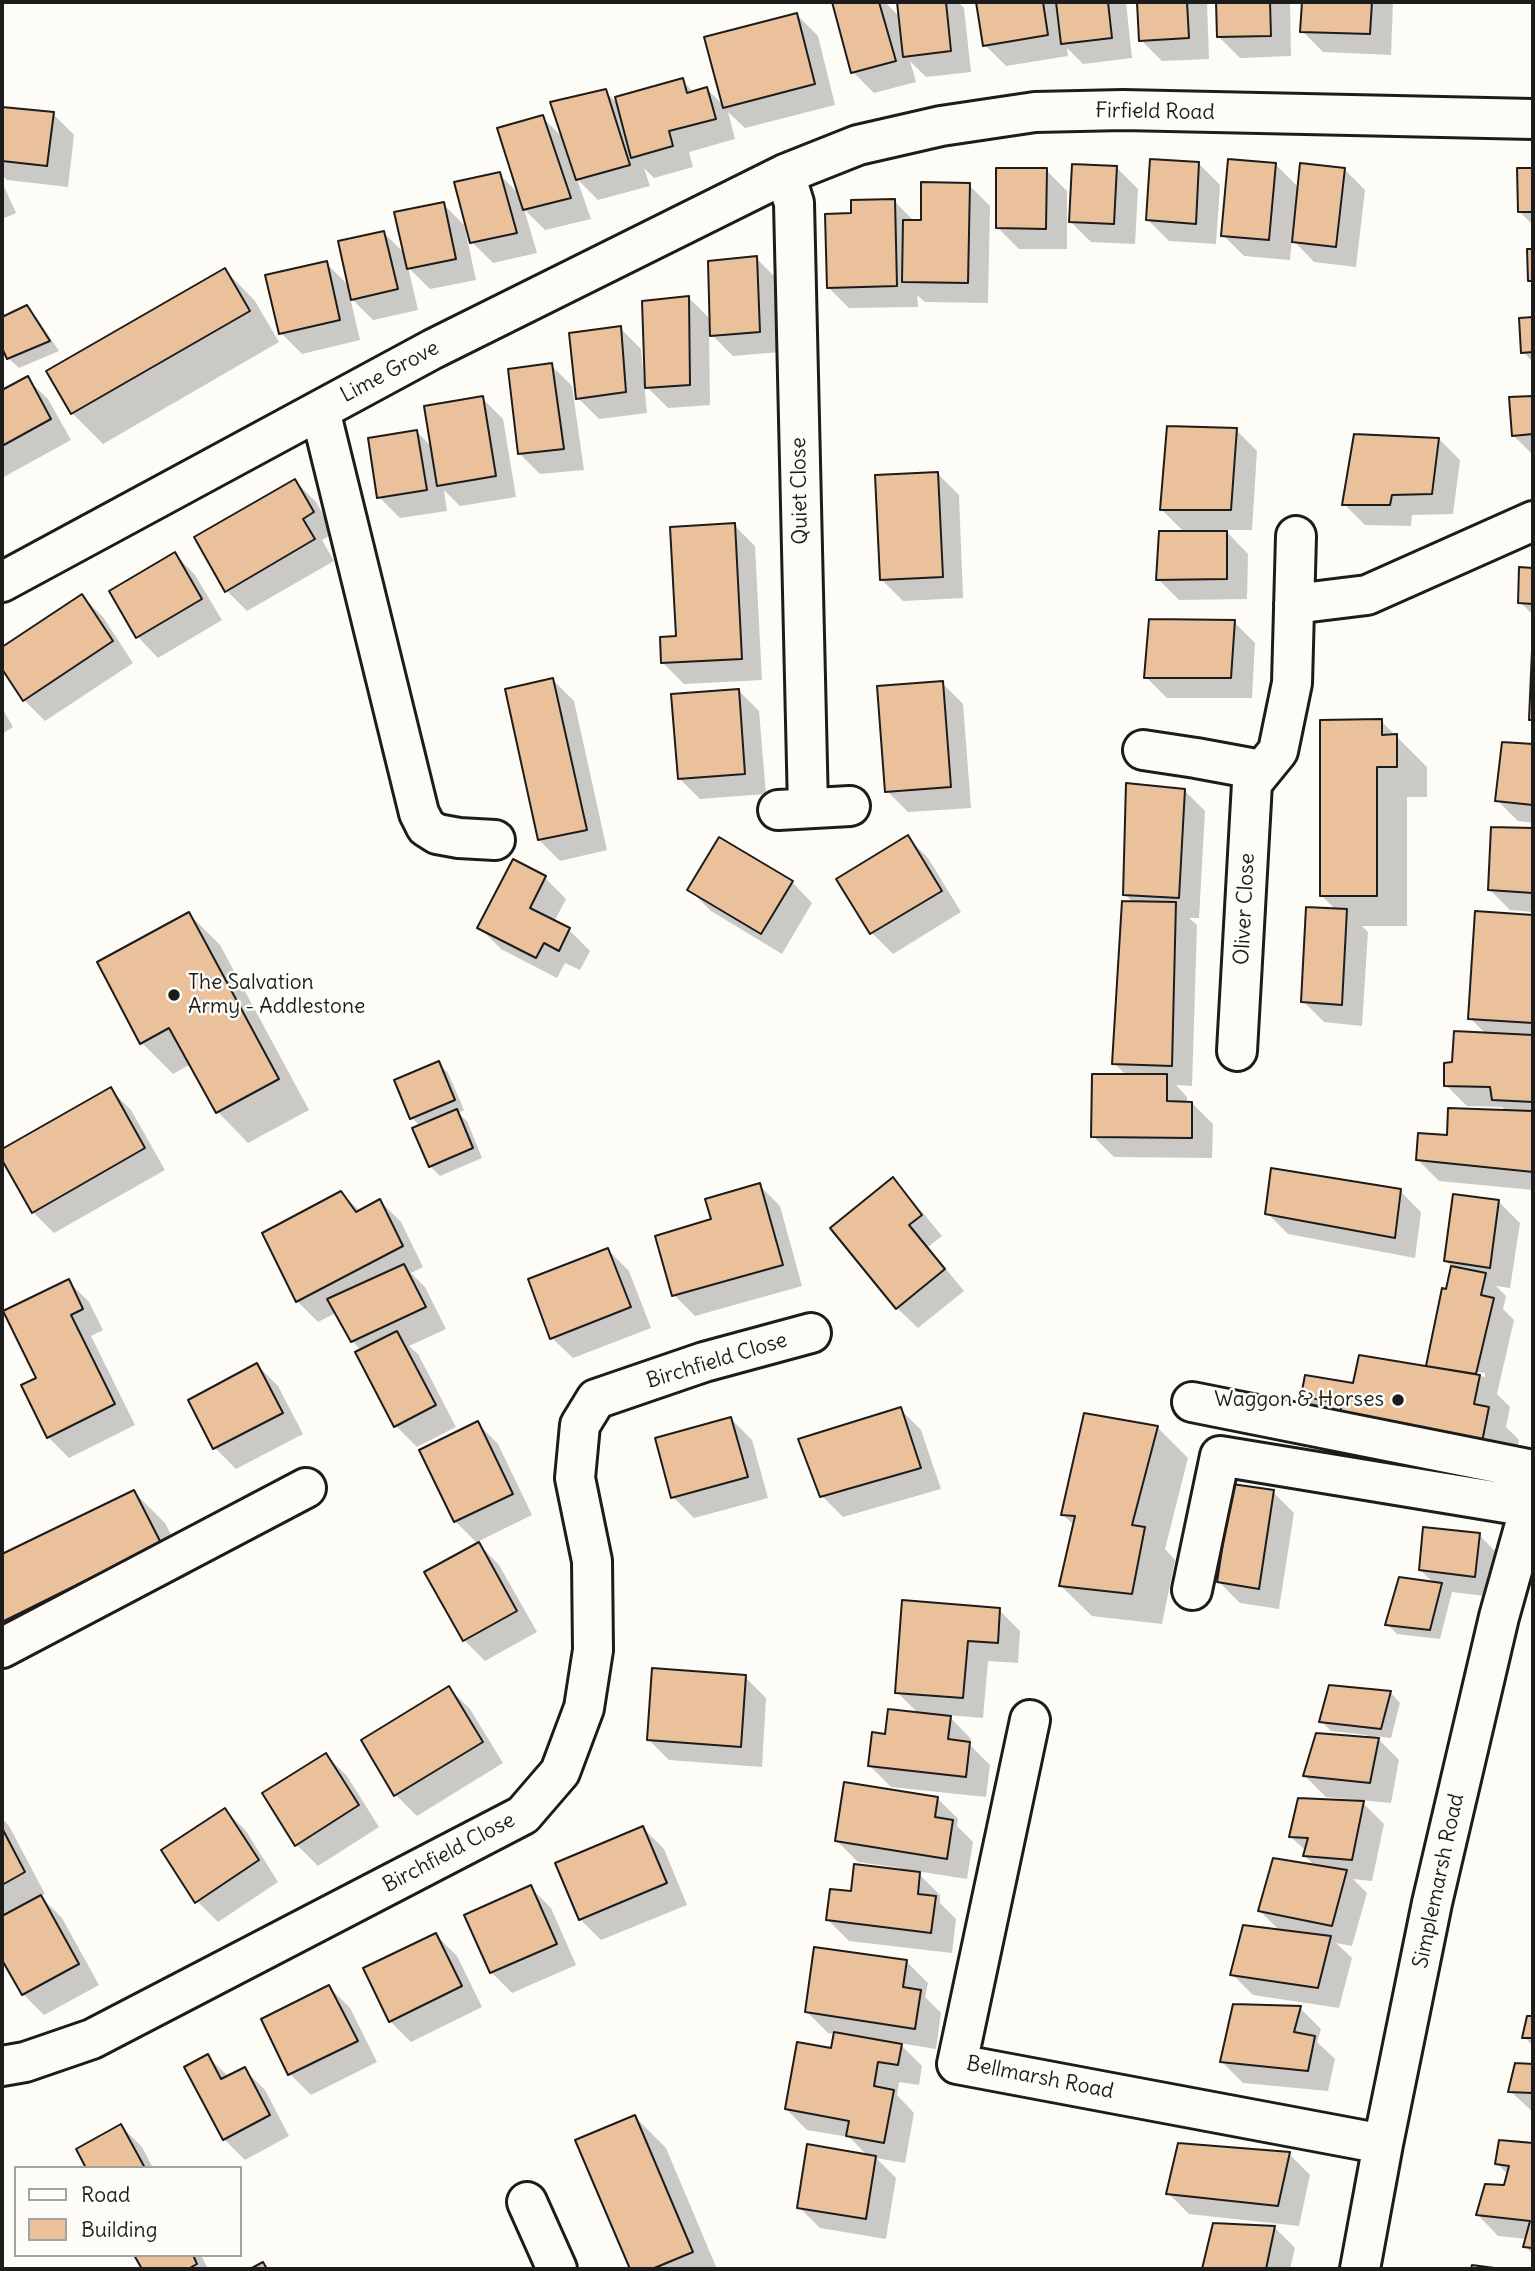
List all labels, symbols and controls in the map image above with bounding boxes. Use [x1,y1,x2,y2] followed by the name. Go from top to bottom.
[1095,98,1215,126] street label: Firfield Road
[337,336,443,408] street label: Lime Grove
[786,437,814,545] street label: Quiet Close
[1229,852,1261,966] street label: Oliver Close
[188,970,365,1020] place label: The Salvation Army - Addlestone
[166,987,182,1003] marker: The Salvation Army - Addlestone
[644,1328,790,1394] street label: Birchfield Close
[1214,1387,1384,1413] place label: Waggon & Horses
[1390,1392,1406,1408] marker: Waggon & Horses
[1408,1791,1470,1971] street label: Simplemarsh Road
[379,1808,519,1898] street label: Birchfield Close
[964,2051,1116,2105] street label: Bellmarsh Road
[14,2166,242,2257] legend
[81,2181,130,2208] text: Road
[81,2216,157,2243] text: Building

